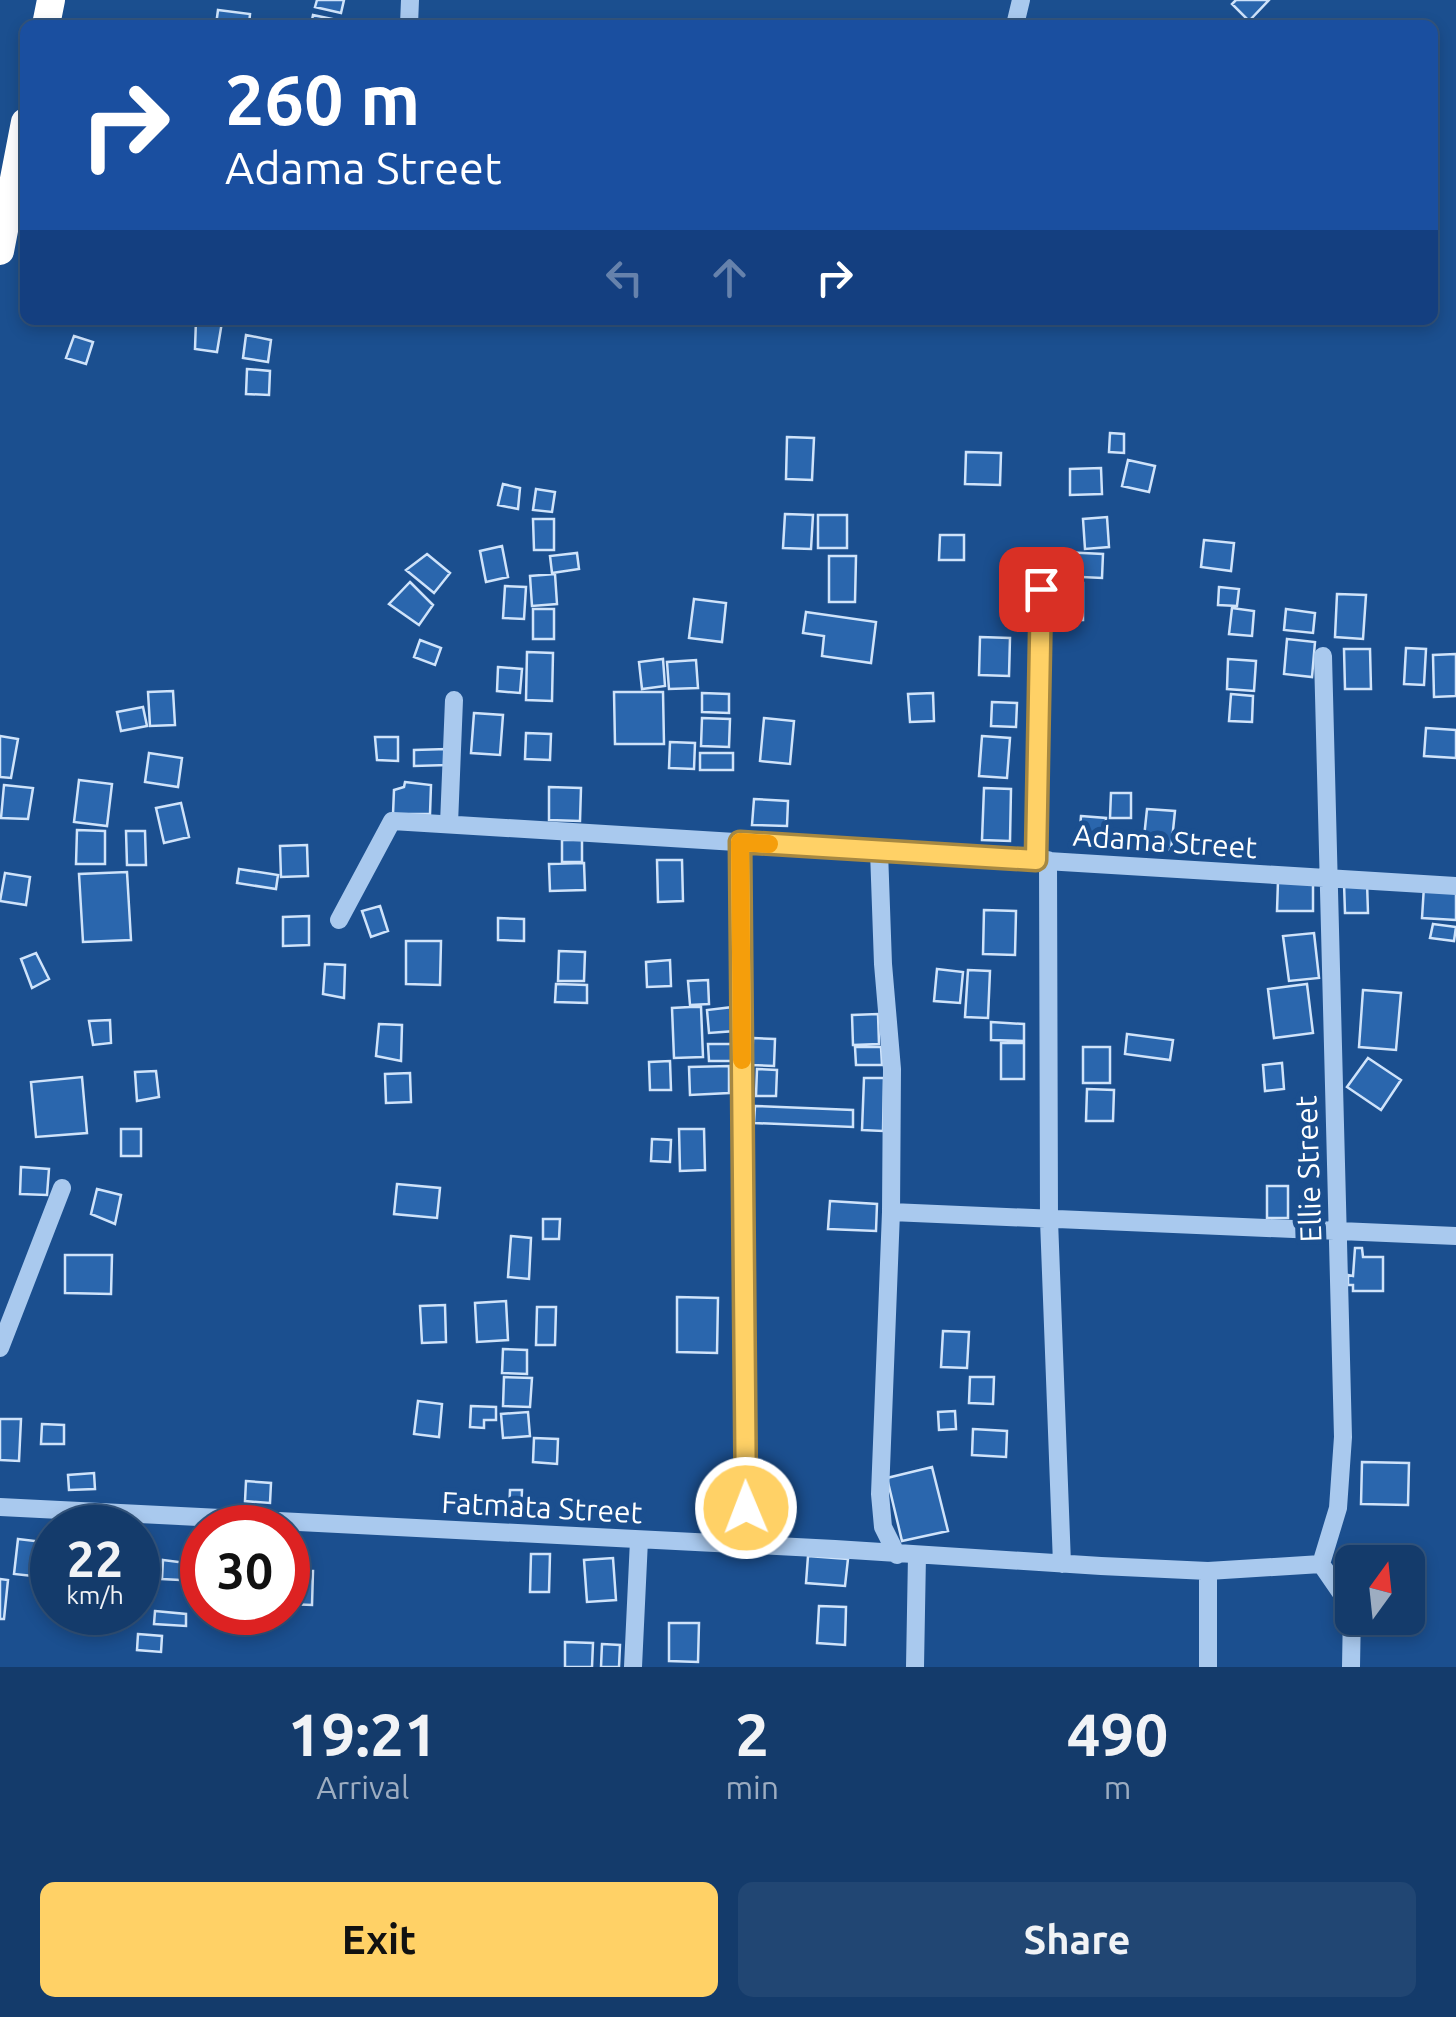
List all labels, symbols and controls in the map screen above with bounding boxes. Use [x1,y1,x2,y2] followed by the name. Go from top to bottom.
[60,60,190,190] icon: right
[225,60,420,138] text: 260 m
[225,142,502,193] text: Adama Street
[597,250,652,305] icon: left
[702,250,757,305] icon: ahead
[807,250,862,305] icon: right
[999,547,1084,632] pin
[1014,562,1069,617] icon: arrive
[1072,818,1258,864] street label: Adama Street
[1288,1095,1328,1243] street label: Ellie Street
[694,1456,798,1560] position arrow
[441,1485,643,1529] street label: Fatmata Street
[180,1505,310,1635] speed limit sign: 30
[67,1530,123,1586] text: 22
[1335,1545,1425,1635] north arrow
[1335,1545,1425,1635] map controls
[66,1581,124,1609] text: km/h
[288,1700,438,1767] text: 19:21
[735,1700,769,1767] text: 2
[1067,1700,1168,1767] text: 490
[316,1769,409,1805] text: Arrival
[725,1769,779,1805] text: min
[1104,1769,1131,1805] text: m
[40,1882,718,1997] button: Exit
[738,1882,1416,1997] button: Share

